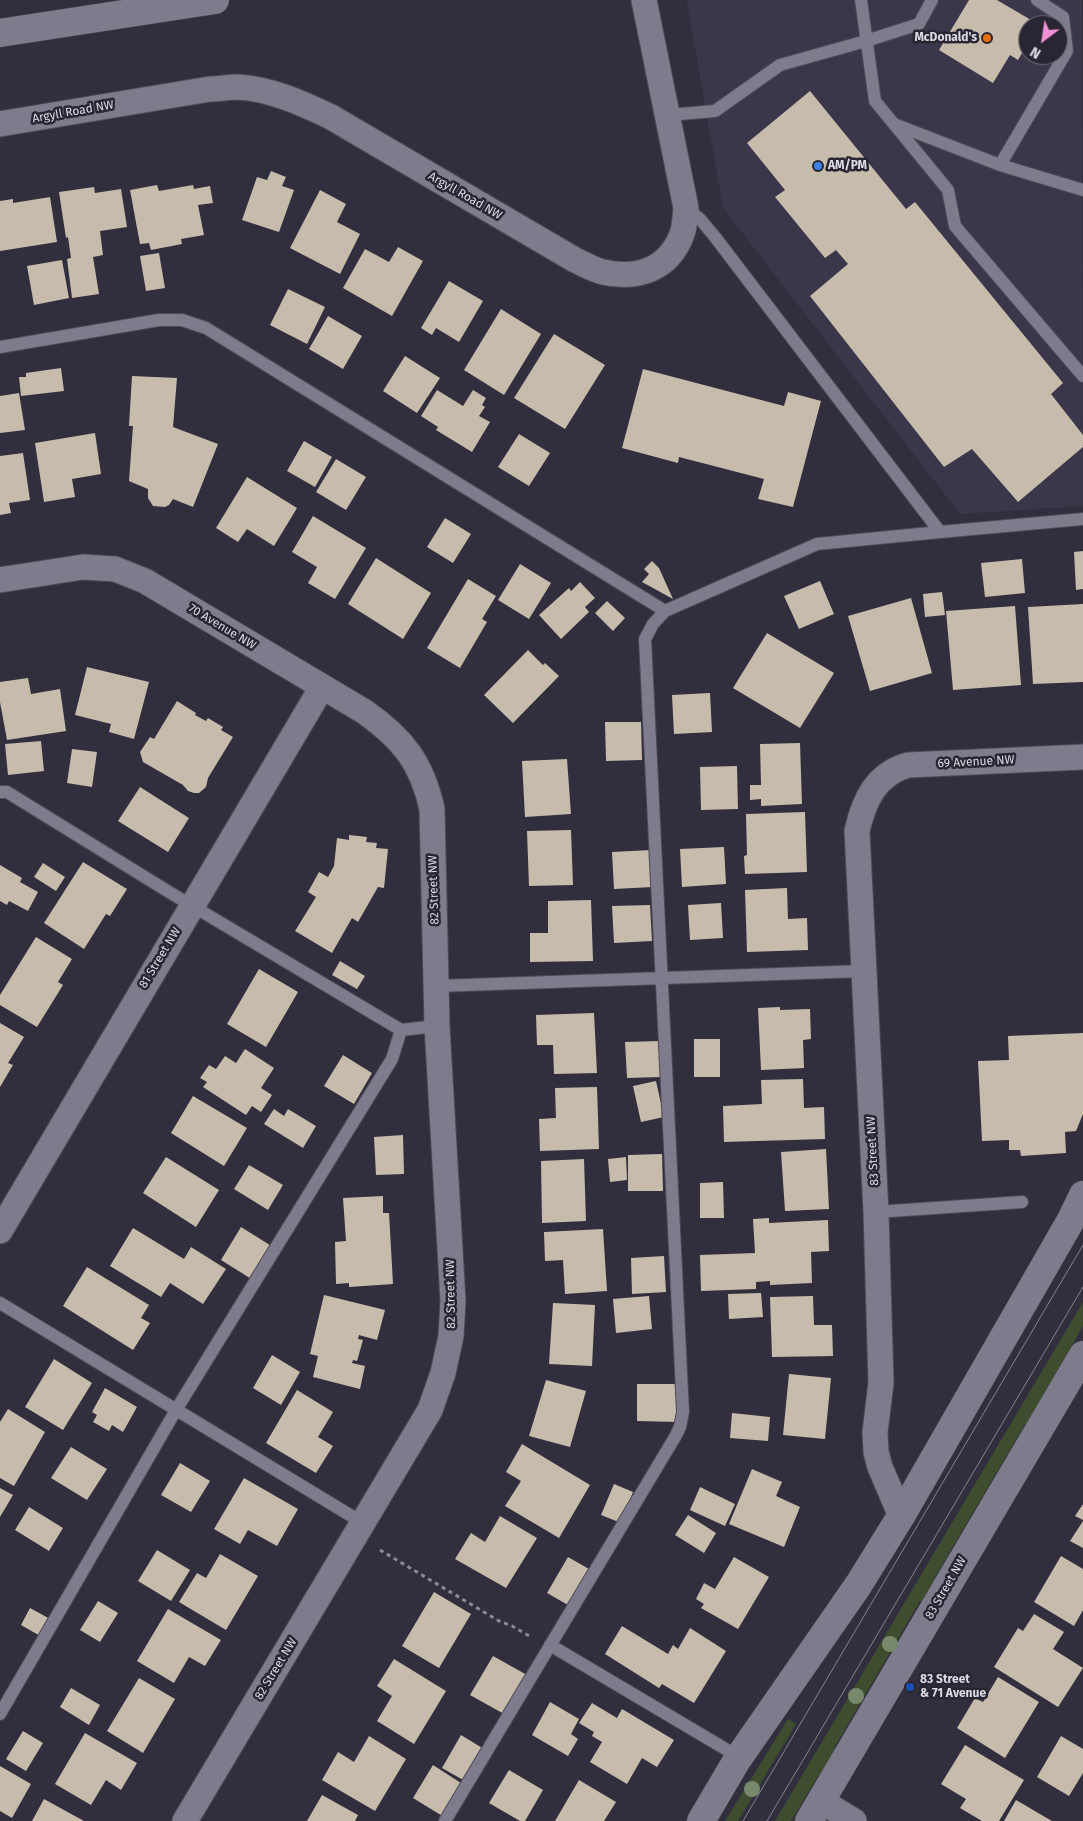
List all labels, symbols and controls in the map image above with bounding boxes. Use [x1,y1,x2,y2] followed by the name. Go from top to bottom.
[1018,15,1068,65] north arrow
[914,31,977,45] place label: McDonald's
[981,32,993,44] marker: McDonald's
[1027,43,1044,62] text: N
[31,98,115,126] street label: Argyll Road NW
[828,159,867,173] place label: AM/PM
[812,160,824,172] marker: AM/PM
[426,169,504,223] street label: Argyll Road NW
[186,601,258,653] street label: 70 Avenue NW
[937,753,1015,771] street label: 69 Avenue NW
[426,855,442,925] street label: 82 Street NW
[136,925,184,991] street label: 81 Street NW
[864,1116,882,1186] street label: 83 Street NW
[443,1259,459,1329] street label: 82 Street NW
[922,1554,970,1622] street label: 83 Street NW
[252,1636,300,1702] street label: 82 Street NW
[920,1673,986,1701] place label: 83 Street & 71 Avenue
[904,1681,916,1693] marker: 83 Street & 71 Avenue

